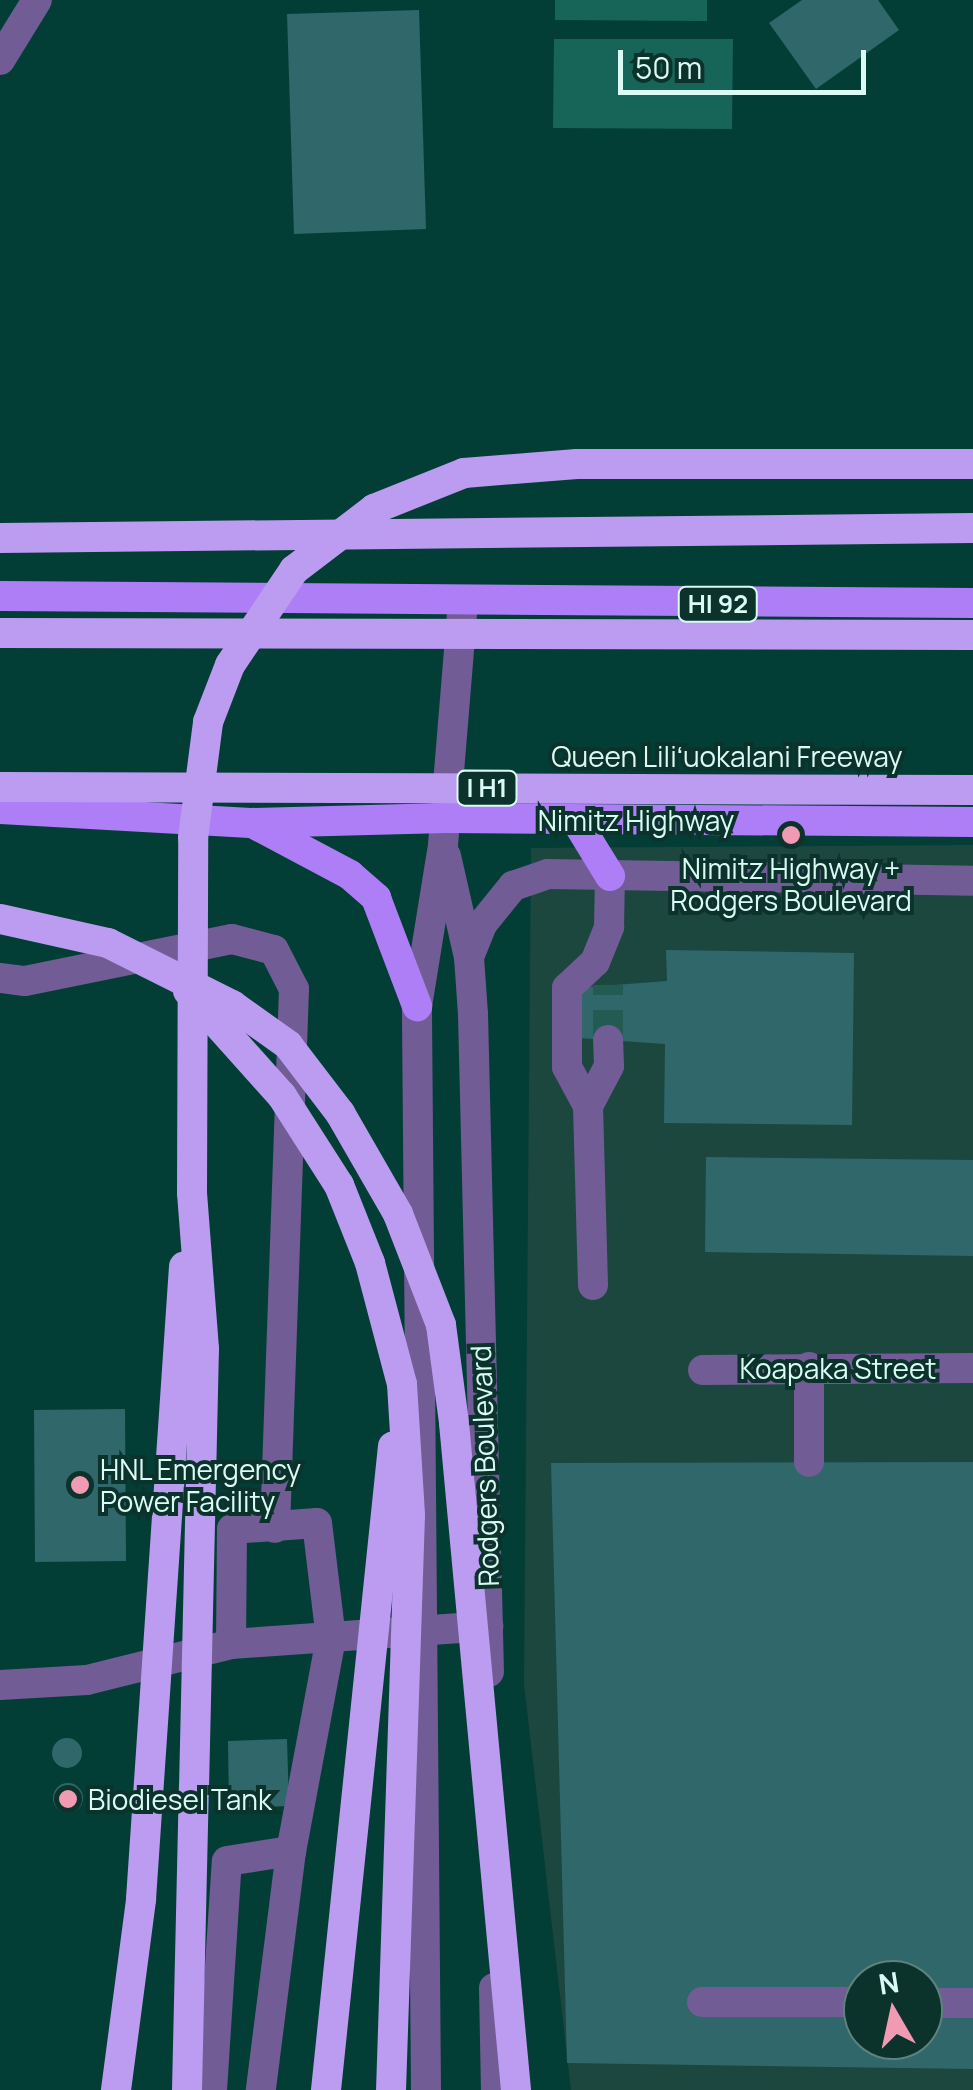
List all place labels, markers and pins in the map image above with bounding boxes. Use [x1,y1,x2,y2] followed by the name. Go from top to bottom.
[780,824,802,846] marker: Nimitz Highway + Rodgers Boulevard
[670,851,912,917] place label: Nimitz Highway + Rodgers Boulevard
[100,1452,303,1518] place label: HNL Emergency Power Facility
[69,1474,91,1496] marker: HNL Emergency Power Facility
[88,1782,272,1816] place label: Biodiesel Tank
[57,1788,79,1810] marker: Biodiesel Tank

